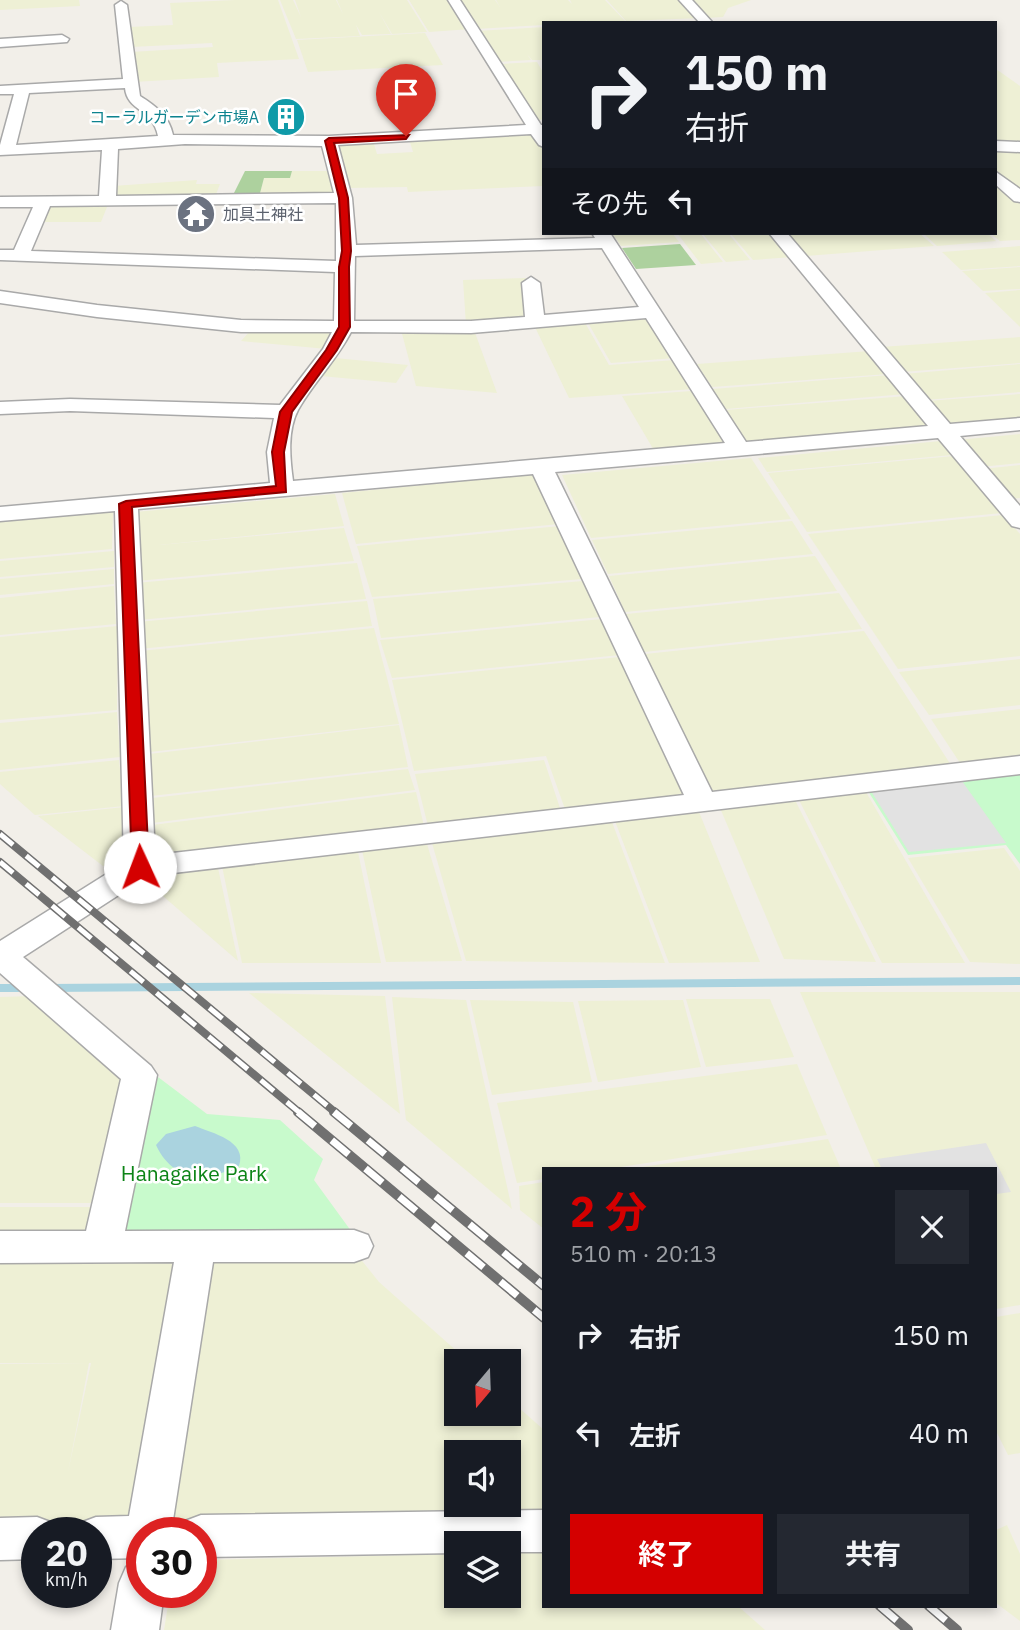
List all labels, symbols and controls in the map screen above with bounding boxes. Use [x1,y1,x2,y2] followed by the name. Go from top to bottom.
[685,40,829,103] text: 150 m
[570,49,661,140] icon: right
[376,64,436,136] pin
[387,75,425,113] icon: arrive
[265,96,307,138] building icon: コーラルガーデン市場A
[685,106,749,148] text: 右折
[89,107,259,127] place label: コーラルガーデン市場A
[662,182,700,220] icon: left
[570,186,648,220] text: その先
[175,193,217,235] temple icon: 加具土神社
[223,204,303,224] place label: 加具土神社
[103,830,177,904] position arrow
[121,1159,267,1187] park label: Hanagaike Park
[570,1184,647,1239] text: 2 分
[895,1190,969,1264] button: close
[570,1238,717,1268] text: 510 m · 20:13
[570,1316,608,1354] icon: right
[893,1318,969,1352] text: 150 m
[629,1320,681,1354] text: 右折
[444,1349,522,1426] north arrow
[444,1349,521,1608] map controls
[570,1414,608,1452] icon: left
[909,1416,969,1450] text: 40 m
[629,1418,681,1452] text: 左折
[444,1440,521,1517] button: sound
[570,1514,763,1594] button: 終了
[777,1514,969,1594] button: 共有
[126,1517,217,1608] speed limit sign: 30
[45,1530,88,1576] text: 20
[444,1531,521,1608] button: layers
[45,1568,88,1591] text: km/h

